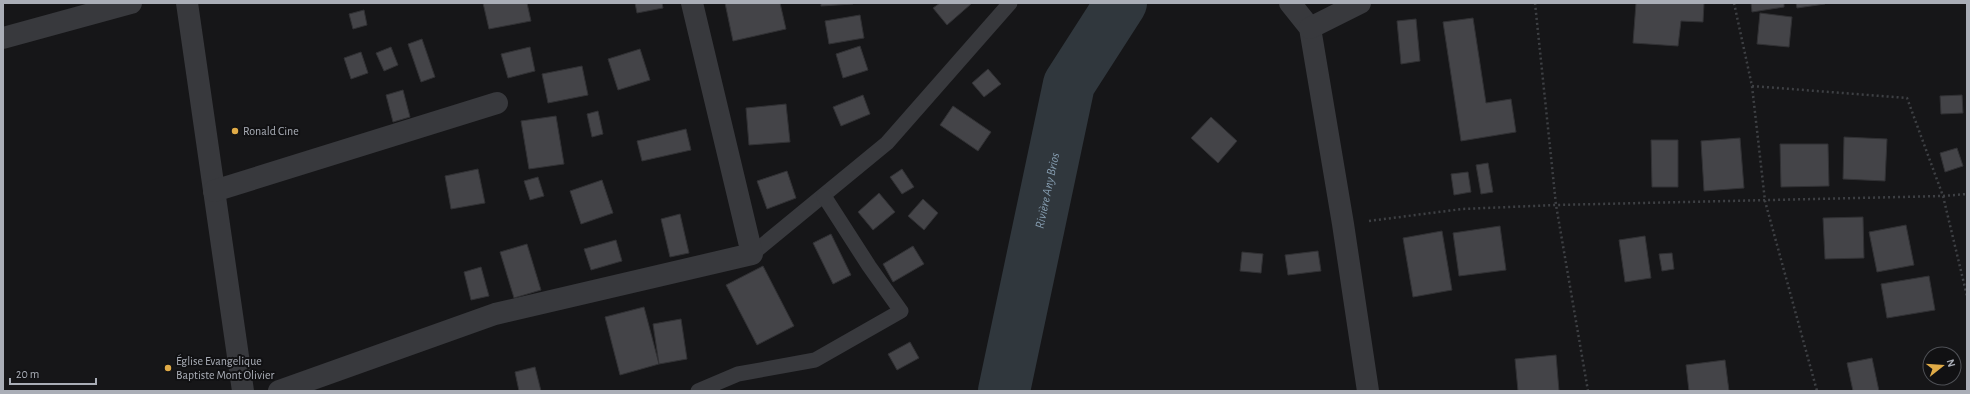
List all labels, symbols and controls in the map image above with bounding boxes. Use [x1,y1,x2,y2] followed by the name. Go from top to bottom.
[243,125,299,137] place label: Ronald Cine
[230,126,240,136] marker: Ronald Cine
[1034,152,1062,230] water label: Rivière Any Brios
[1922,346,1962,386] north arrow
[176,354,274,381] place label: Église Evangelique Baptiste Mont Olivier
[1945,358,1957,368] text: N
[10,360,96,386] scale bar
[163,363,173,373] marker: Église Evangelique Baptiste Mont Olivier
[16,368,39,380] text: 20 m

